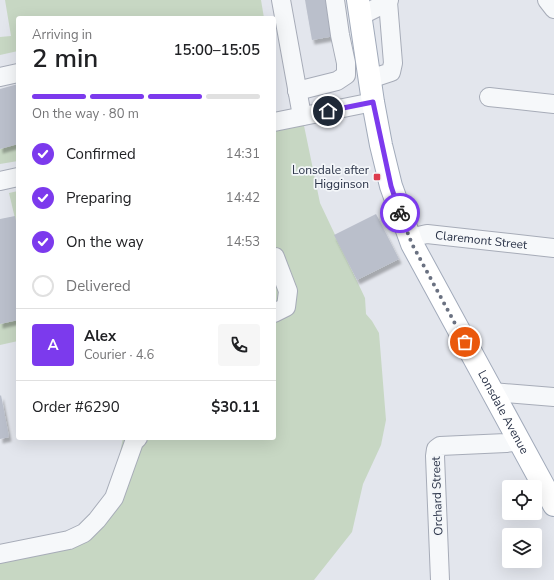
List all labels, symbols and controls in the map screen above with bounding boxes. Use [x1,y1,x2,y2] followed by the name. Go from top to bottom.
[32,26,92,44] text: Arriving in
[173,40,260,60] text: 15:00–15:05
[32,41,98,76] text: 2 min
[311,94,345,128] pin
[317,100,339,122] icon: home
[32,105,139,123] text: On the way · 80 m
[32,143,54,165] icon: check
[66,144,136,164] text: Confirmed
[226,145,260,163] text: 14:31
[292,162,370,192] place label: Lonsdale after Higginson
[372,172,382,182] marker: Lonsdale after Higginson
[32,187,54,209] icon: check
[66,188,131,208] text: Preparing
[226,189,260,207] text: 14:42
[380,193,420,233] courier
[389,202,411,224] icon: bike
[434,227,529,253] street label: Claremont Street
[32,231,54,253] icon: check
[66,232,144,252] text: On the way
[226,233,260,251] text: 14:53
[66,276,131,296] text: Delivered
[218,324,260,366] button: phone
[448,325,482,359] pin
[84,326,116,346] text: Alex
[454,331,476,353] icon: bag
[47,335,59,355] text: A
[84,346,154,364] text: Courier · 4.6
[474,367,533,457] street label: Lonsdale Avenue
[32,397,120,417] text: Order #6290
[211,397,260,417] text: $30.11
[428,455,446,536] street label: Orchard Street
[502,480,542,568] map controls
[502,480,542,520] button: locate
[502,528,542,568] button: layers

